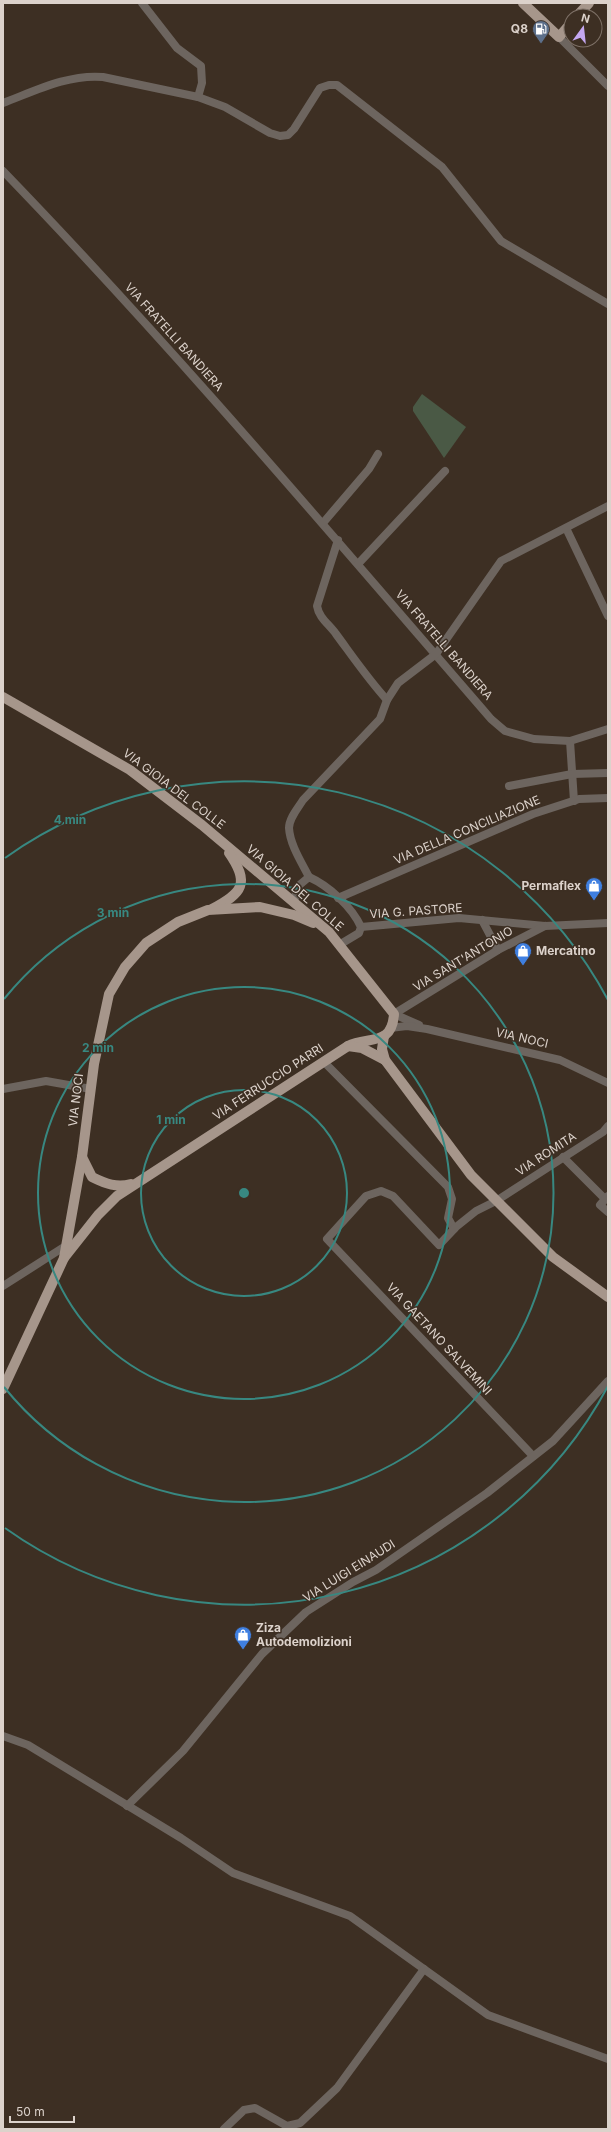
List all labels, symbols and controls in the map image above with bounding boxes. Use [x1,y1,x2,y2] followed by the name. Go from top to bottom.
[563,8,603,48] north arrow
[580,10,591,26] text: N
[531,19,551,44] fuel station icon: Q8
[511,21,528,36] place label: Q8
[122,279,227,394] street label: VIA FRATELLI BANDIERA
[393,587,496,703] street label: VIA FRATELLI BANDIERA
[120,745,228,832] street label: VIA GIOIA DEL COLLE
[391,792,542,867] street label: VIA DELLA CONCILIAZIONE
[54,812,86,827] text: 4 min
[244,841,347,934] street label: VIA GIOIA DEL COLLE
[584,876,604,901] shop icon: Permaflex
[521,878,581,893] place label: Permaflex
[369,900,463,921] street label: VIA G. PASTORE
[97,905,129,920] text: 3 min
[410,923,515,994] street label: VIA SANT'ANTONIO
[513,941,533,966] shop icon: Mercatino
[536,943,596,958] place label: Mercatino
[494,1024,550,1051] street label: VIA NOCI
[82,1040,114,1055] text: 2 min
[210,1040,326,1123] street label: VIA FERRUCCIO PARRI
[65,1073,86,1127] street label: VIA NOCI
[156,1112,186,1127] text: 1 min
[513,1128,579,1179] street label: VIA ROMITA
[237,1186,251,1200] centre of rings
[384,1280,495,1398] street label: VIA GAETANO SALVEMINI
[300,1536,398,1605] street label: VIA LUIGI EINAUDI
[256,1620,352,1649] place label: Ziza Autodemolizioni
[233,1625,253,1650] shop icon: Ziza Autodemolizioni
[10,2098,74,2124] scale bar
[16,2104,45,2119] text: 50 m

